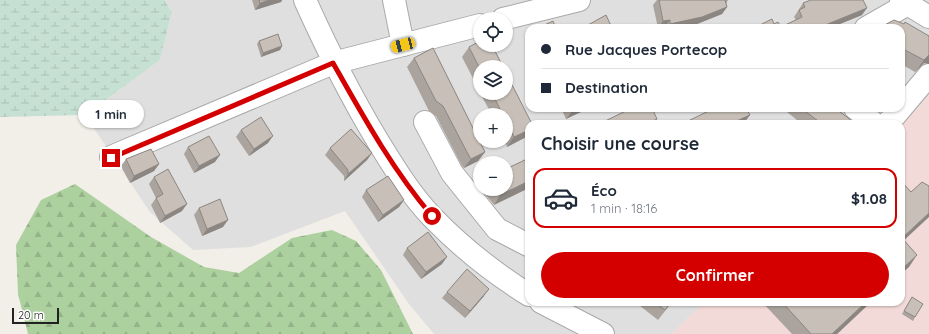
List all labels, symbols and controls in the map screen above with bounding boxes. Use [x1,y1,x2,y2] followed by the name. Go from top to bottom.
[473,12,513,196] map controls
[473,12,513,52] button: locate
[390,36,416,54] car
[565,40,727,59] text: Rue Jacques Portecop
[473,60,513,100] button: layers
[565,78,648,97] text: Destination
[78,100,144,128] callout: 1 min
[95,106,127,122] text: 1 min
[473,108,513,148] button: +
[541,132,699,155] text: Choisir une course
[102,149,120,167] route end
[473,156,513,196] button: −
[543,180,579,216] icon: car
[591,181,617,200] text: Éco
[851,189,887,208] text: $1.08
[591,200,657,216] text: 1 min · 18:16
[423,207,441,225] route start
[541,252,889,298] button: Confirmer
[12,306,59,325] scale bar
[18,308,44,322] text: 20 m

